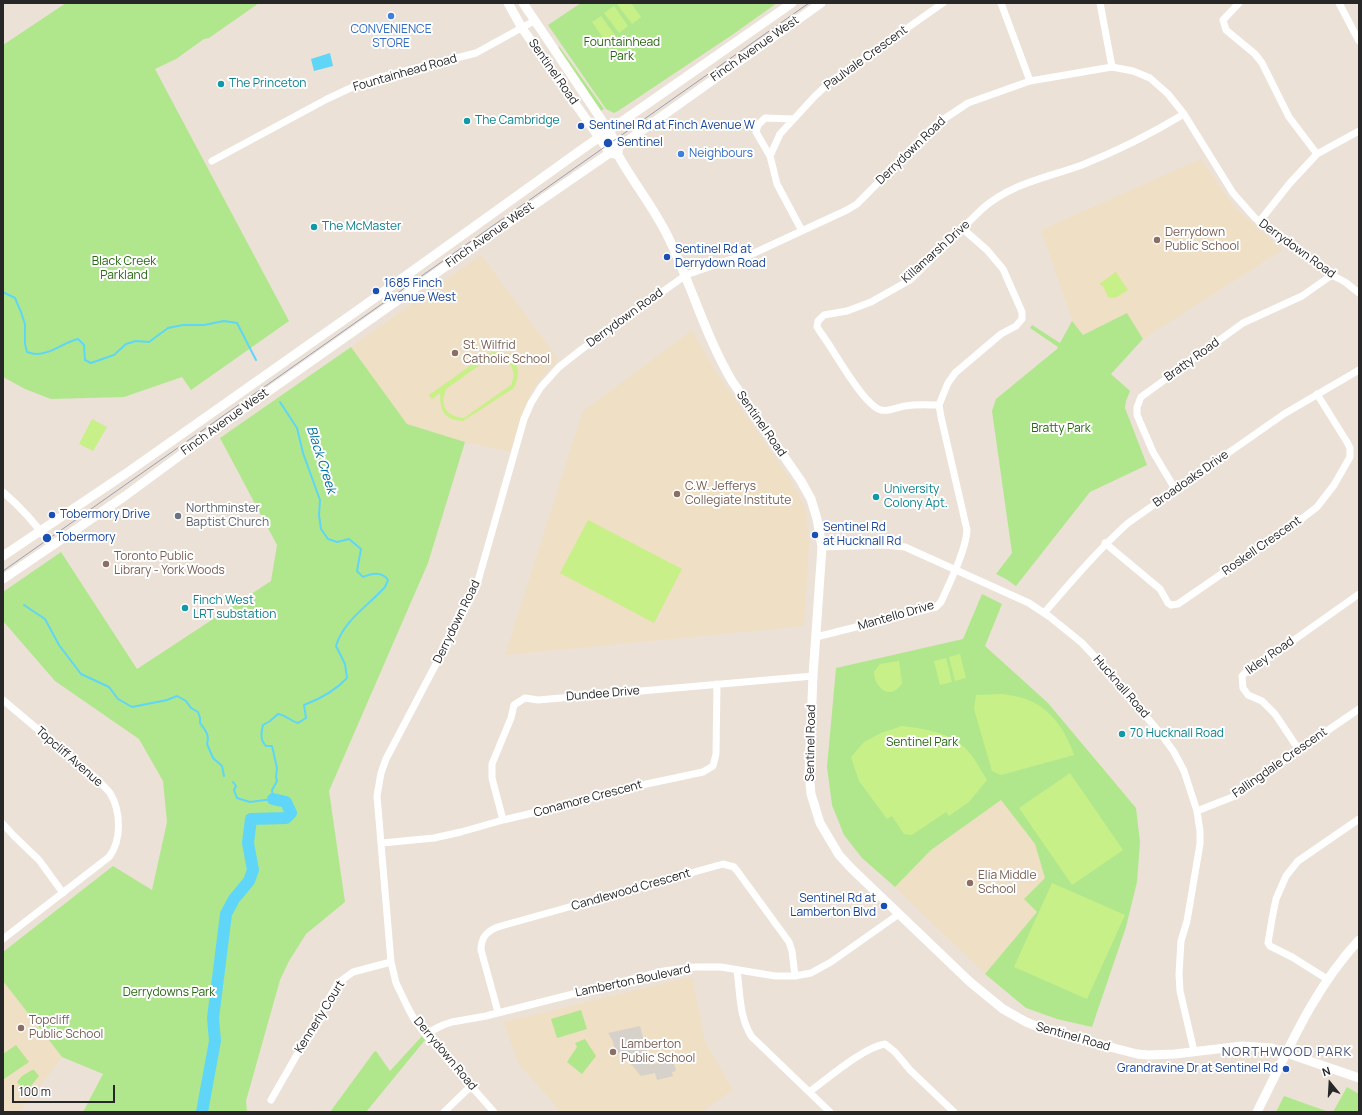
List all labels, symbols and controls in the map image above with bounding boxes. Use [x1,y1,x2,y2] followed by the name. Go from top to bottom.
[386,11,396,21] marker: CONVENIENCE STORE
[708,13,802,85] street label: Finch Avenue West
[350,23,432,51] place label: CONVENIENCE STORE
[822,23,910,93] street label: Paulvale Crescent
[525,36,581,108] street label: Sentinel Road
[584,36,660,64] park label: Fountainhead Park
[351,51,459,95] street label: Fountainhead Road
[229,77,306,91] place label: The Princeton
[216,79,226,89] marker: The Princeton
[475,114,560,128] place label: The Cambridge
[873,114,949,188] street label: Derrydown Road
[462,116,472,126] marker: The Cambridge
[589,119,755,133] place label: Sentinel Rd at Finch Avenue W
[576,121,586,131] marker: Sentinel Rd at Finch Avenue W
[617,136,663,150] place label: Sentinel
[602,137,614,149] marker: Sentinel
[689,147,753,161] place label: Neighbours
[676,149,686,159] marker: Neighbours
[443,199,537,271] street label: Finch Avenue West
[1256,216,1338,282] street label: Derrydown Road
[899,218,973,286] street label: Killamarsh Drive
[322,220,401,234] place label: The McMaster
[309,222,319,232] marker: The McMaster
[1165,226,1239,254] place label: Derrydown Public School
[1152,235,1162,245] marker: Derrydown Public School
[675,243,766,271] place label: Sentinel Rd at Derrydown Road
[662,252,672,262] marker: Sentinel Rd at Derrydown Road
[92,255,156,283] park label: Black Creek Parkland
[384,277,456,305] place label: 1685 Finch Avenue West
[584,285,666,351] street label: Derrydown Road
[371,286,381,296] marker: 1685 Finch Avenue West
[1162,335,1222,385] street label: Bratty Road
[463,339,550,367] place label: St. Wilfrid Catholic School
[450,348,460,358] marker: St. Wilfrid Catholic School
[179,386,271,458] street label: Finch Avenue West
[733,388,789,460] street label: Sentinel Road
[1031,422,1091,436] park label: Bratty Park
[303,424,339,496] water label: Black Creek
[1151,448,1231,510] street label: Broadoaks Drive
[685,480,791,508] place label: C.W. Jefferys Collegiate Institute
[884,483,948,511] place label: University Colony Apt.
[672,489,682,499] marker: C.W. Jefferys Collegiate Institute
[871,492,881,502] marker: University Colony Apt.
[186,502,269,530] place label: Northminster Baptist Church
[60,508,150,522] place label: Tobermory Drive
[47,510,57,520] marker: Tobermory Drive
[173,511,183,521] marker: Northminster Baptist Church
[1220,513,1304,579] street label: Roskell Crescent
[823,521,901,549] place label: Sentinel Rd at Hucknall Rd
[810,530,820,540] marker: Sentinel Rd at Hucknall Rd
[56,531,116,545] place label: Tobermory
[41,532,53,544] marker: Tobermory
[114,550,225,578] place label: Toronto Public Library - York Woods
[101,559,111,569] marker: Toronto Public Library - York Woods
[431,578,483,666] street label: Derrydown Road
[193,594,276,622] place label: Finch West LRT substation
[856,598,936,634] street label: Mantello Drive
[180,603,190,613] marker: Finch West LRT substation
[1243,634,1297,678] street label: Ikley Road
[1090,653,1152,721] street label: Hucknall Road
[566,684,640,704] street label: Dundee Drive
[803,705,819,781] street label: Sentinel Road
[33,724,105,790] street label: Topcliff Avenue
[1230,725,1330,801] street label: Fallingdale Crescent
[1130,727,1224,741] place label: 70 Hucknall Road
[1117,729,1127,739] marker: 70 Hucknall Road
[886,736,958,750] park label: Sentinel Park
[532,778,644,820] street label: Conamore Crescent
[570,866,692,914] street label: Candlewood Crescent
[978,869,1036,897] place label: Elia Middle School
[965,878,975,888] marker: Elia Middle School
[790,892,876,920] place label: Sentinel Rd at Lamberton Blvd
[879,901,889,911] marker: Sentinel Rd at Lamberton Blvd
[574,962,692,1000] street label: Lamberton Boulevard
[292,978,348,1056] street label: Kennerly Court
[123,986,215,1000] park label: Derrydowns Park
[29,1014,103,1042] place label: Topcliff Public School
[410,1015,480,1093] street label: Derrydown Road
[1034,1020,1112,1054] street label: Sentinel Road
[16,1023,26,1033] marker: Topcliff Public School
[621,1038,695,1066] place label: Lamberton Public School
[1222,1044,1352,1060] district label: NORTHWOOD PARK
[608,1047,618,1057] marker: Lamberton Public School
[1117,1062,1278,1076] place label: Grandravine Dr at Sentinel Rd
[1310,1063,1350,1103] north arrow
[1320,1063,1332,1079] text: N
[1281,1064,1291,1074] marker: Grandravine Dr at Sentinel Rd
[14,1077,117,1103] scale bar
[19,1083,51,1100] text: 100 m

